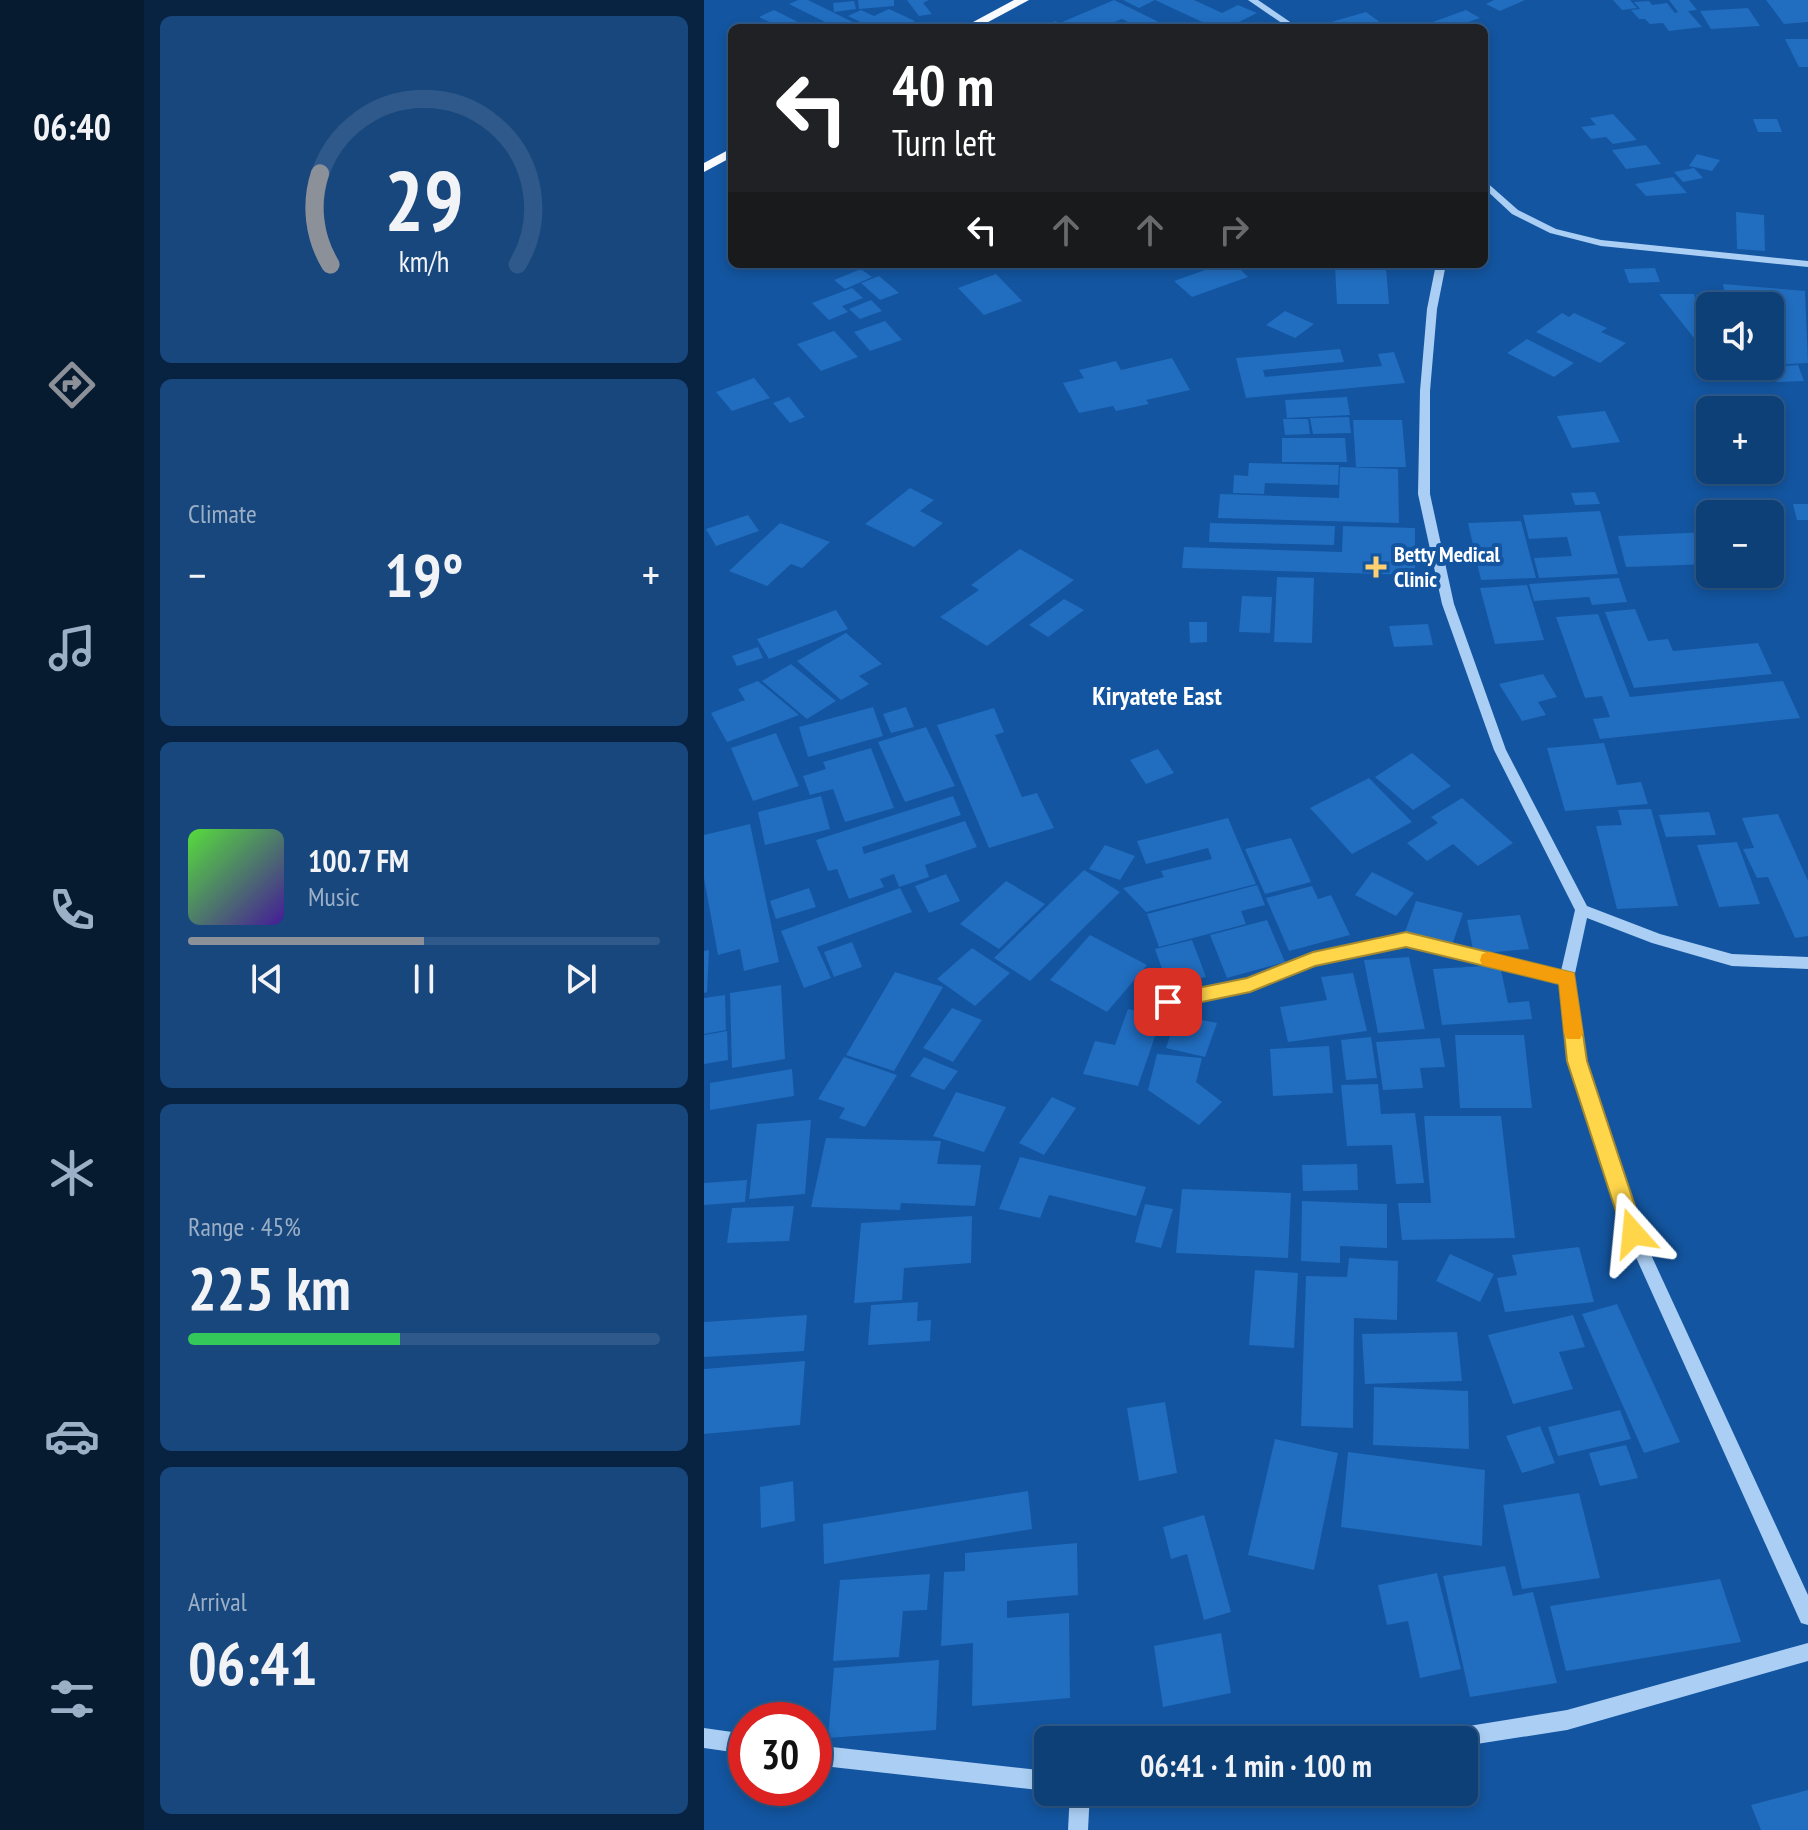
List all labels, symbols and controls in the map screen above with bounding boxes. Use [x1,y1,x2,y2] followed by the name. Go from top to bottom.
[892,49,994,121] text: 40 m
[760,56,864,160] icon: left
[33,103,111,150] text: 06:40
[892,119,996,166] text: Turn left
[384,146,464,254] text: 29
[960,208,1004,252] icon: left
[1044,208,1088,252] icon: ahead
[1128,208,1172,252] icon: ahead
[1212,208,1256,252] icon: right
[399,244,449,281] text: km/h
[1696,292,1784,588] map controls
[1696,292,1784,380] button: sound
[44,357,100,413] icon: directions
[1696,396,1784,484] button: +
[188,497,257,530] text: Climate
[1696,500,1784,588] button: −
[384,536,464,614] text: 19°
[1394,540,1501,593] place label: Betty Medical Clinic
[188,546,206,603] text: −
[642,546,660,603] text: +
[1365,556,1387,578] marker: Betty Medical Clinic
[44,620,100,676] icon: music
[1092,679,1222,712] district label: Kiryatete East
[308,841,409,880] text: 100.7 FM
[308,880,360,913] text: Music
[44,882,100,938] icon: phone
[245,957,289,1001] icon: previous
[402,957,446,1001] icon: pause
[559,957,603,1001] icon: next
[1134,968,1202,1036] pin
[1146,980,1190,1024] icon: arrive
[44,1145,100,1201] icon: climate
[1591,1191,1675,1275] position arrow
[188,1210,301,1243] text: Range · 45%
[188,1249,351,1327] text: 225 km
[44,1408,100,1464] icon: car
[188,1585,247,1618] text: Arrival
[188,1624,318,1702] text: 06:41
[44,1671,100,1727] icon: filters
[728,1702,832,1806] speed limit sign: 30
[1140,1746,1372,1785] text: 06:41 · 1 min · 100 m

